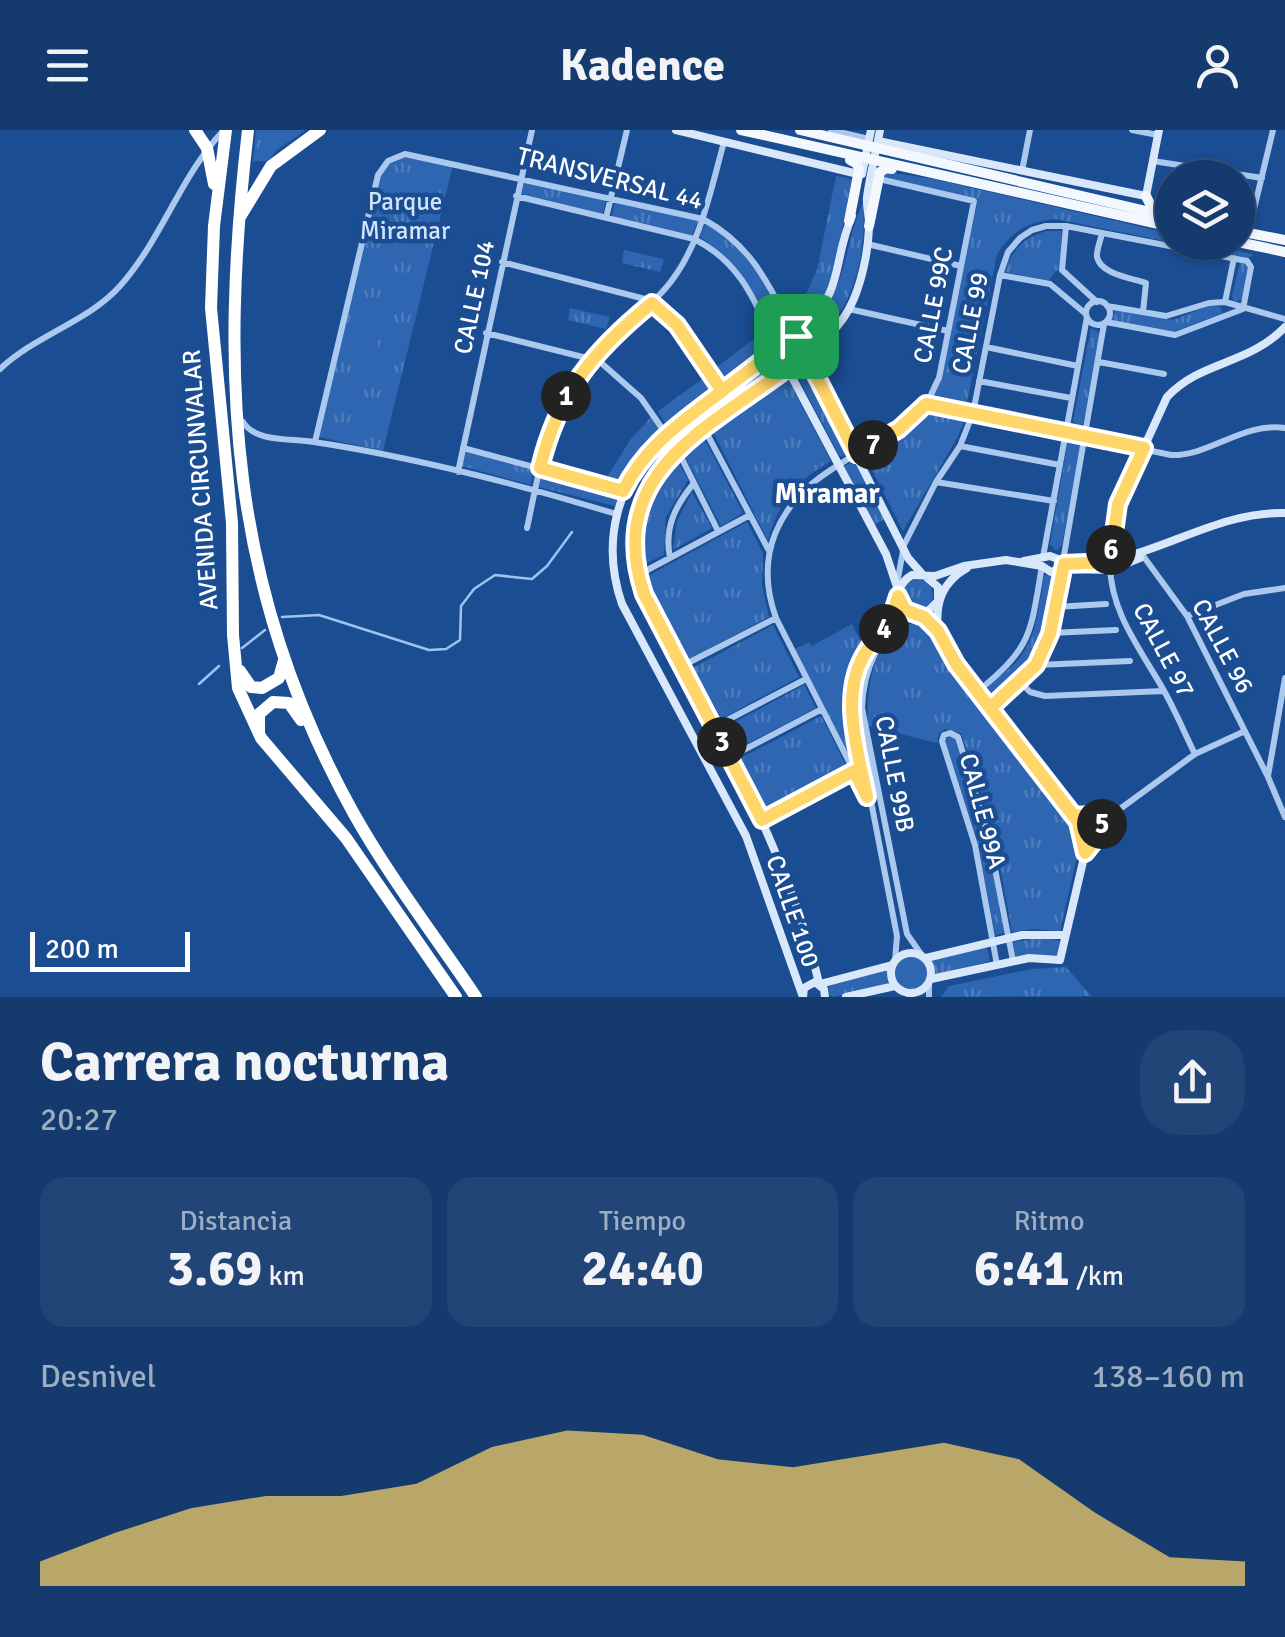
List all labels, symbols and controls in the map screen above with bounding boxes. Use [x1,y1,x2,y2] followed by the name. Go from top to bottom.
[40,38,95,93] icon: menu
[560,38,725,93] text: Kadence
[1190,38,1245,93] icon: person
[514,140,706,216] street label: TRANSVERSAL 44
[1155,160,1255,260] map controls
[1155,160,1255,260] button: layers
[360,186,451,246] park label: Parque Miramar
[447,237,501,357] street label: CALLE 104
[907,244,959,366] street label: CALLE 99C
[945,270,995,376] street label: CALLE 99
[754,294,839,379] pin
[769,309,824,364] icon: arrive
[175,349,225,611] street label: AVENIDA CIRCUNVALAR
[541,371,591,421] pin: 1
[558,379,574,413] text: 1
[848,420,898,470] pin: 7
[865,428,881,462] text: 7
[774,477,880,511] district label: Miramar
[1086,525,1136,575] pin: 6
[1103,533,1119,567] text: 6
[1185,593,1261,699] street label: CALLE 96
[1126,597,1202,703] street label: CALLE 97
[859,604,909,654] pin: 4
[876,612,892,646] text: 4
[869,713,921,835] street label: CALLE 99B
[697,717,747,767] pin: 3
[714,725,730,759] text: 3
[953,750,1013,872] street label: CALLE 99A
[1077,799,1127,849] pin: 5
[1094,807,1110,841] text: 5
[759,851,827,971] street label: CALLE 100
[30,927,190,971] scale bar
[45,932,119,966] text: 200 m
[40,1028,449,1096] text: Carrera nocturna
[1140,1030,1245,1135] button: share
[40,1100,118,1139] text: 20:27
[180,1204,292,1238] text: Distancia
[599,1204,686,1238] text: Tiempo
[1014,1204,1085,1238] text: Ritmo
[167,1238,262,1300] text: 3.69
[581,1238,704,1300] text: 24:40
[974,1238,1070,1300] text: 6:41
[262,1259,305,1293] text: km
[1070,1259,1124,1293] text: /km
[40,1357,156,1396] text: Desnivel
[1092,1357,1245,1396] text: 138–160 m

